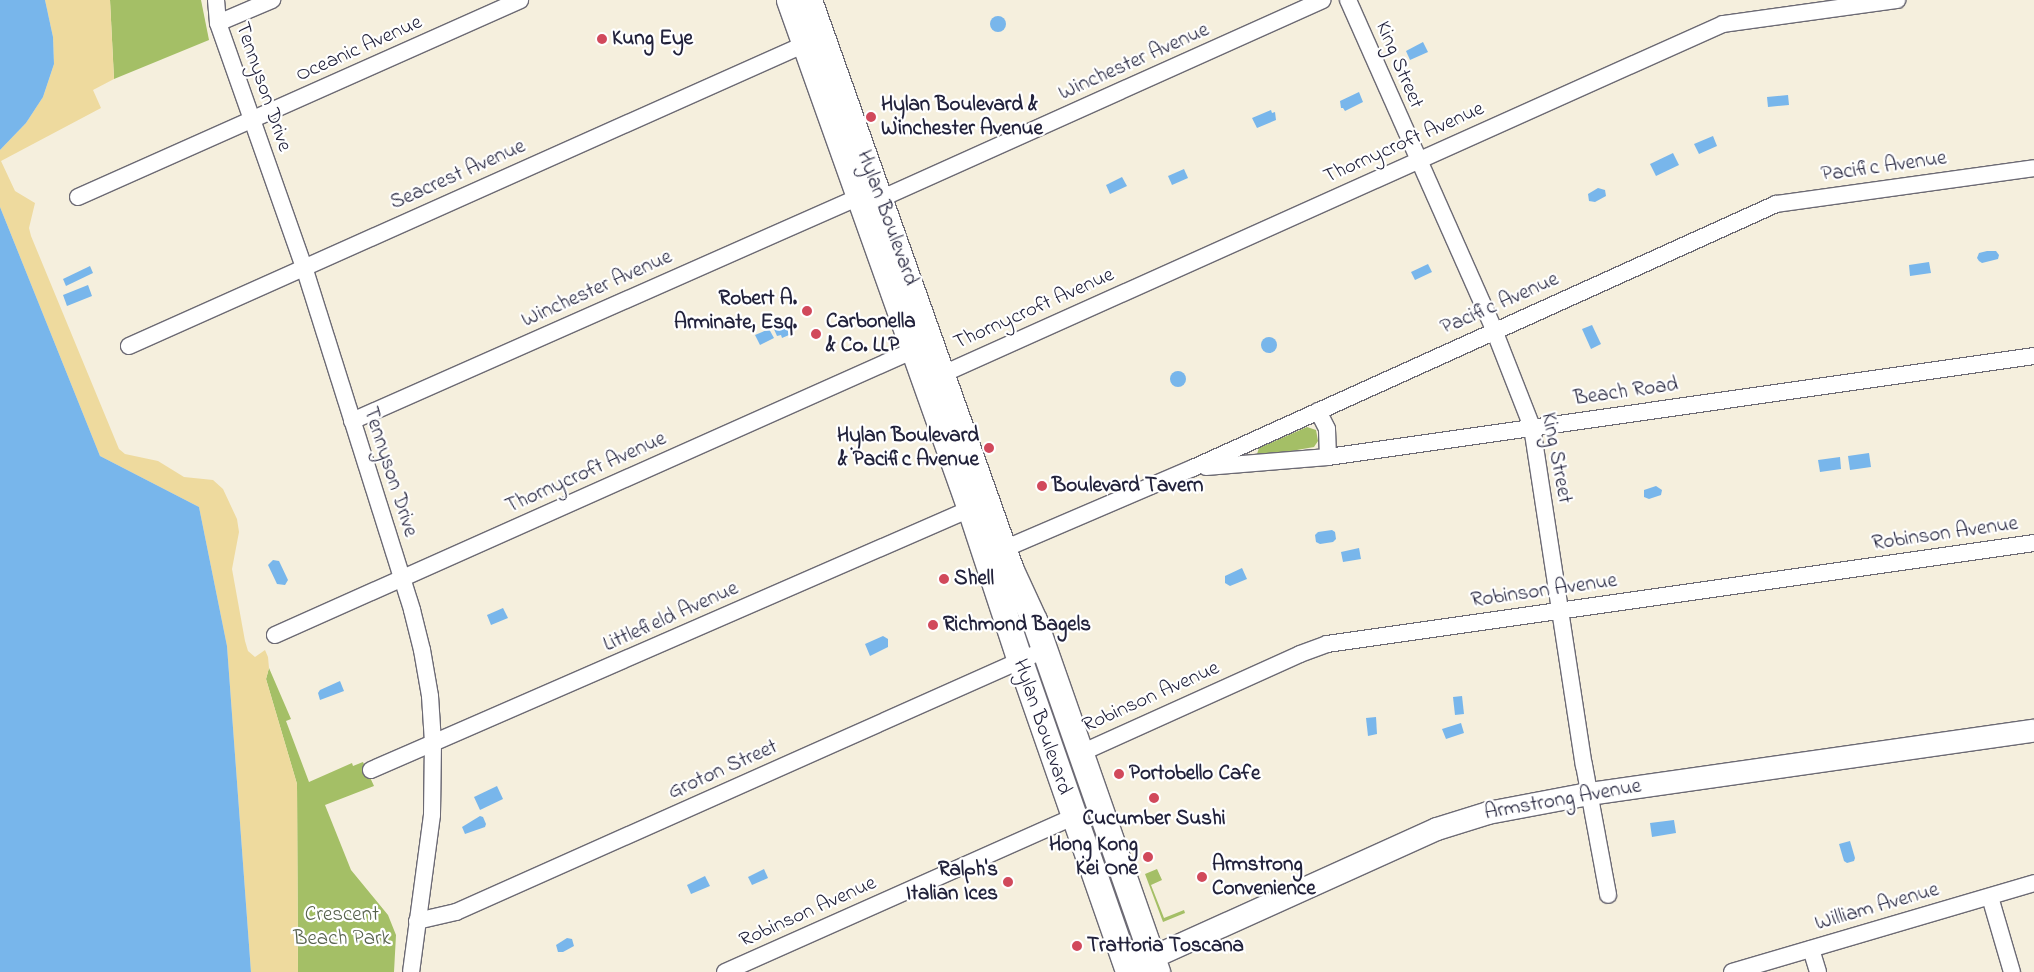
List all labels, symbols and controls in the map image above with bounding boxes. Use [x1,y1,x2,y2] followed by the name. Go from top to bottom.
[292,10,426,88] street label: Oceanic Avenue
[1055,18,1213,106] street label: Winchester Avenue
[1369,18,1429,112] street label: King Street
[229,19,297,155] street label: Tennyson Drive
[612,26,693,52] place label: Kung Eye
[596,33,608,45] marker: Kung Eye
[881,92,1043,142] place label: Hylan Boulevard & Winchester Avenue
[1320,96,1488,190] street label: Thornycroft Avenue
[865,111,877,123] marker: Hylan Boulevard & Winchester Avenue
[387,134,529,216] street label: Seacrest Avenue
[1820,146,1948,188] street label: Pacific Avenue
[851,147,923,289] street label: Hylan Boulevard
[518,245,676,333] street label: Winchester Avenue
[950,262,1118,356] street label: Thornycroft Avenue
[1437,267,1563,341] street label: Pacific Avenue
[674,286,797,336] place label: Robert A. Arminate, Esq.
[801,305,813,317] marker: Robert A. Arminate, Esq.
[826,309,916,359] place label: Carbonella & Co. LLP
[810,328,822,340] marker: Carbonella & Co. LLP
[1572,372,1680,412] street label: Beach Road
[357,404,423,540] street label: Tennyson Drive
[1535,410,1577,506] street label: King Street
[837,423,979,473] place label: Hylan Boulevard & Pacific Avenue
[502,426,670,520] street label: Thornycroft Avenue
[983,442,995,454] marker: Hylan Boulevard & Pacific Avenue
[1052,473,1203,499] place label: Boulevard Tavern
[1036,480,1048,492] marker: Boulevard Tavern
[1870,511,2020,557] street label: Robinson Avenue
[954,566,994,592] place label: Shell
[1469,568,1619,614] street label: Robinson Avenue
[938,573,950,585] marker: Shell
[600,576,742,658] street label: Littlefield Avenue
[943,612,1091,638] place label: Richmond Bagels
[927,619,939,631] marker: Richmond Bagels
[1007,656,1077,798] street label: Hylan Boulevard
[1079,656,1223,738] street label: Robinson Avenue
[664,735,782,805] street label: Groton Street
[1129,761,1260,787] place label: Portobello Cafe
[1113,768,1125,780] marker: Portobello Cafe
[1483,774,1643,826] street label: Armstrong Avenue
[1148,792,1160,804] marker: Cucumber Sushi
[1082,806,1226,832] place label: Cucumber Sushi
[1049,832,1138,882] place label: Hong Kong Kei One
[1142,851,1154,863] marker: Hong Kong Kei One
[1212,852,1316,902] place label: Armstrong Convenience
[906,857,998,907] place label: Ralph's Italian Ices
[736,871,880,953] street label: Robinson Avenue
[1196,871,1208,883] marker: Armstrong Convenience
[1002,876,1014,888] marker: Ralph's Italian Ices
[1812,877,1942,937] street label: William Avenue
[293,902,391,952] park label: Crescent Beach Park
[1087,933,1244,959] place label: Trattoria Toscana
[1071,940,1083,952] marker: Trattoria Toscana

